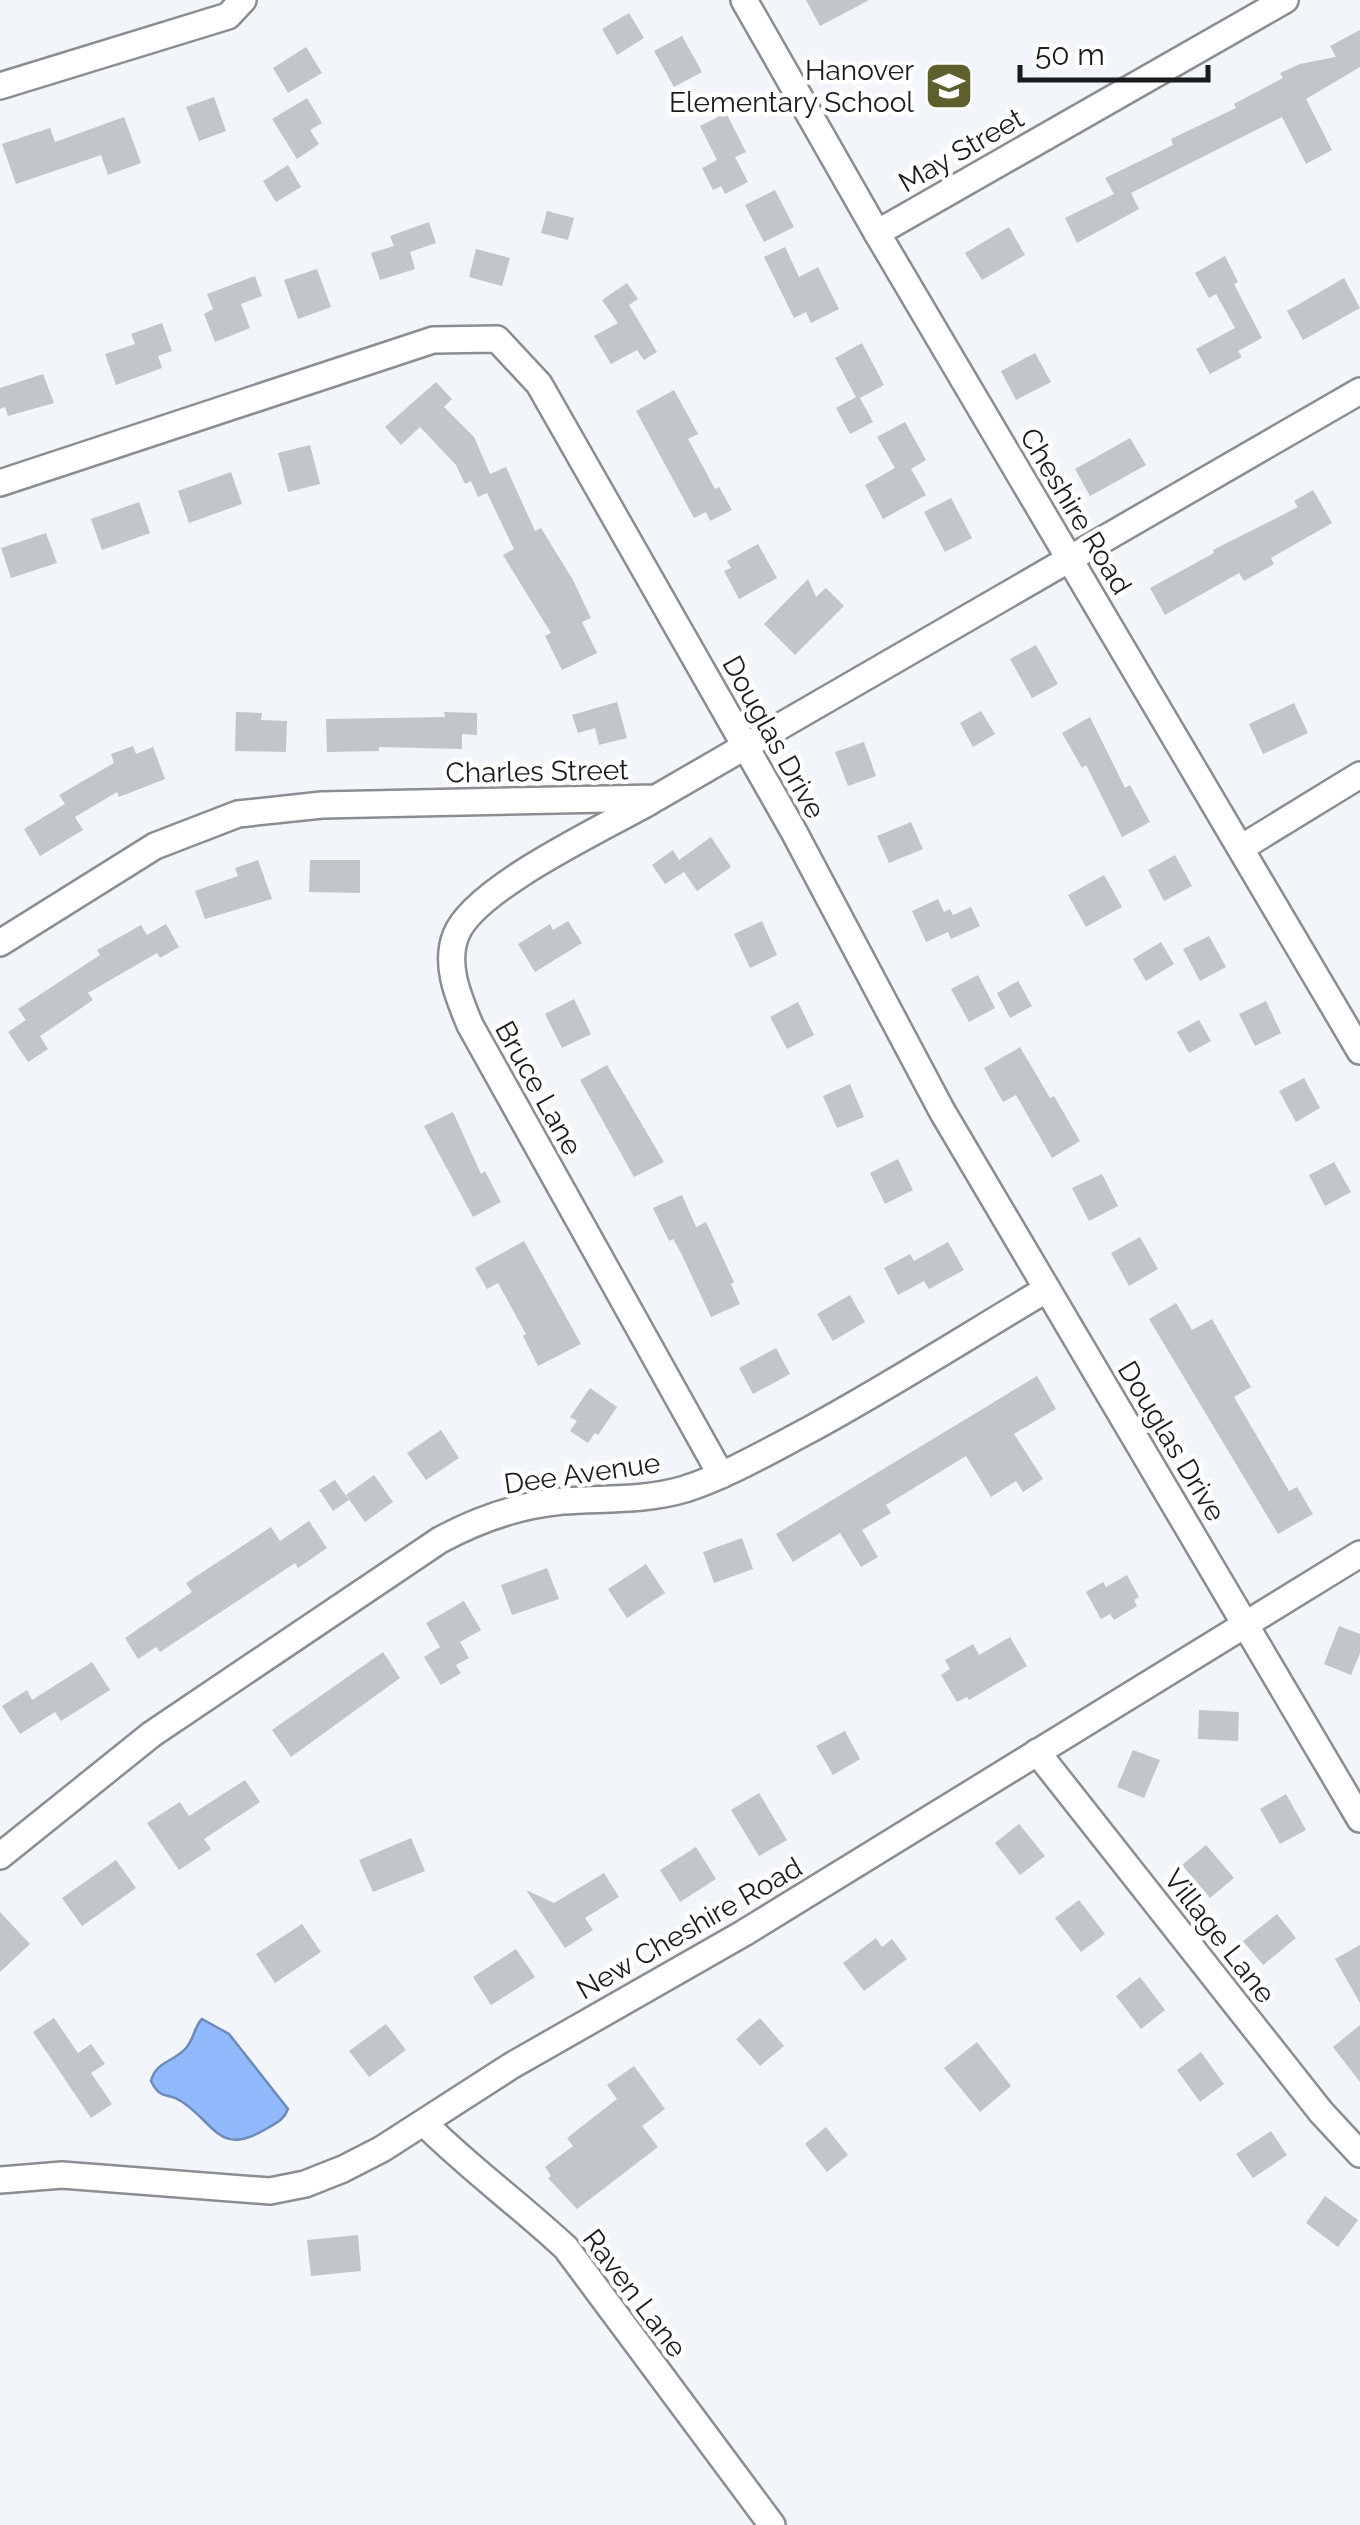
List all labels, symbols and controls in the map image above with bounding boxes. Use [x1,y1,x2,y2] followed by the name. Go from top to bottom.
[1020,20,1208,82] scale bar
[1035,37,1105,72] text: 50 m
[669,54,914,119] place label: Hanover Elementary School
[923,60,975,112] school or university icon: Hanover Elementary School
[893,101,1030,199] street label: May Street
[1013,422,1138,600] street label: Cheshire Road
[715,650,832,824] street label: Douglas Drive
[445,753,629,790] street label: Charles Street
[488,1015,589,1161] street label: Bruce Lane
[1111,1355,1232,1527] street label: Douglas Drive
[502,1446,662,1501] street label: Dee Avenue
[571,1850,808,2006] street label: New Cheshire Road
[1157,1863,1282,2010] street label: Village Lane
[576,2223,693,2364] street label: Raven Lane

